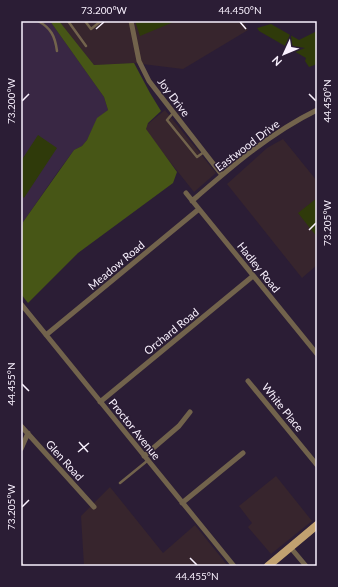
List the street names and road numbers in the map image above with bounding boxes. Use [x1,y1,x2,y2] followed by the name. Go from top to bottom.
[155,75,193,119] street label: Joy Drive
[212,117,282,173] street label: Eastwood Drive
[85,238,147,292] street label: Meadow Road
[235,239,283,295] street label: Hadley Road
[141,305,201,357] street label: Orchard Road
[260,380,306,434] street label: White Place
[106,396,164,462] street label: Proctor Avenue
[44,437,86,483] street label: Glen Road

